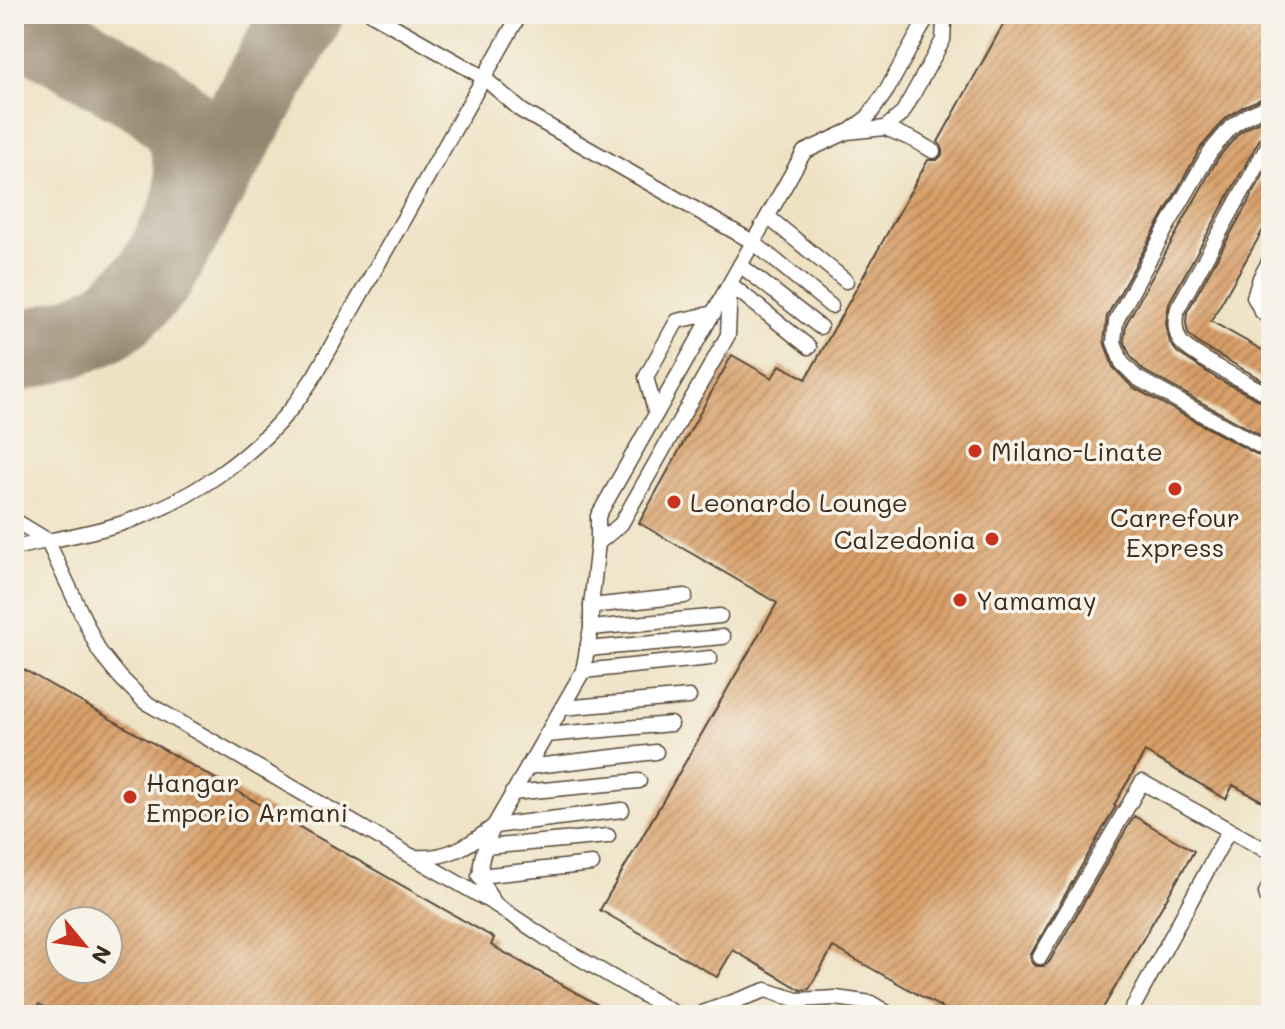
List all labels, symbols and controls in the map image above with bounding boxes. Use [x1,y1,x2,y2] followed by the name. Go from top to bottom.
[991,434,1163,468] place label: Milano-Linate
[966,442,984,460] marker: Milano-Linate
[1166,480,1184,498] marker: Carrefour Express
[690,485,908,519] place label: Leonardo Lounge
[665,493,683,511] marker: Leonardo Lounge
[1110,500,1240,564] place label: Carrefour Express
[834,522,976,556] place label: Calzedonia
[983,530,1001,548] marker: Calzedonia
[976,583,1097,617] place label: Yamamay
[951,591,969,609] marker: Yamamay
[146,765,348,829] place label: Hangar Emporio Armani
[121,788,139,806] marker: Hangar Emporio Armani
[44,905,124,985] north arrow
[85,941,119,969] text: N

